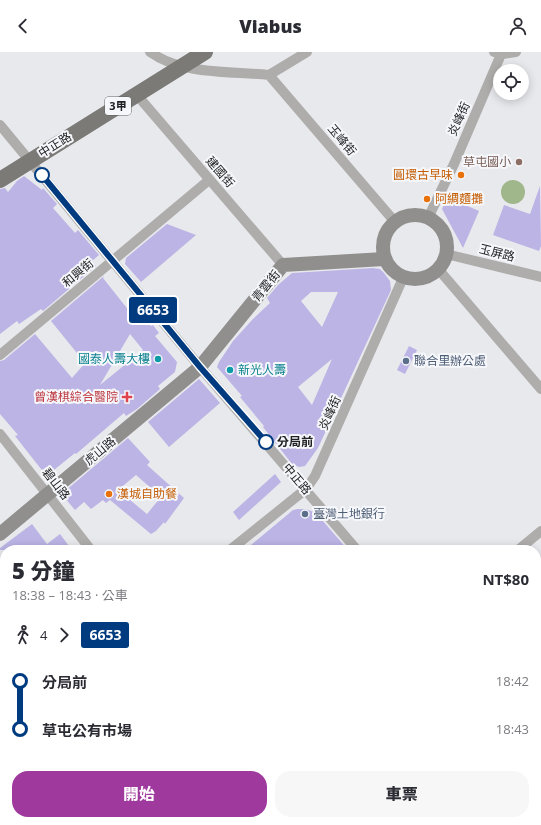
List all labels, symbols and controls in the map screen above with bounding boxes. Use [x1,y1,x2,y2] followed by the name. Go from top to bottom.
[239,14,302,38] text: Viabus
[12,15,34,37] icon: back
[507,15,529,37] icon: person
[493,64,529,100] map controls
[493,64,529,100] button: locate
[105,97,131,115] road number: 3甲
[443,99,474,139] street label: 炎峰街
[324,120,360,159] street label: 玉峰街
[35,128,75,161] street label: 中正路
[202,153,239,191] street label: 建國街
[463,153,511,170] place label: 草屯國小
[514,157,524,167] marker: 草屯國小
[393,166,453,183] place label: 圓環古早味
[34,167,50,183] unlabelled marker
[456,170,466,180] marker: 圓環古早味
[435,190,483,207] place label: 阿綢麵攤
[422,194,432,204] marker: 阿綢麵攤
[478,240,517,265] street label: 玉屏路
[58,255,97,291] street label: 和興街
[248,266,284,305] street label: 青雲街
[125,297,181,323] line badge: 6653
[137,300,169,319] text: 6653
[78,350,150,367] place label: 國泰人壽大樓
[414,352,486,369] place label: 聯合里辦公處
[153,354,163,364] marker: 國泰人壽大樓
[401,356,411,366] marker: 聯合里辦公處
[238,361,286,378] place label: 新光人壽
[225,365,235,375] marker: 新光人壽
[34,388,118,405] place label: 曾漢棋綜合醫院
[121,391,133,403] marker: 曾漢棋綜合醫院
[314,393,345,433] street label: 炎峰街
[80,433,119,469] street label: 虎山路
[277,433,313,450] place label: 分局前
[258,434,274,450] marker: 分局前
[279,459,315,498] street label: 中正路
[39,464,74,503] street label: 碧山路
[117,485,177,502] place label: 漢城自助餐
[104,489,114,499] marker: 漢城自助餐
[313,505,385,522] place label: 臺灣土地銀行
[300,509,310,519] marker: 臺灣土地銀行
[12,555,75,585] text: 5 分鐘
[482,569,529,589] text: NT$80
[12,586,128,604] text: 18:38 – 18:43 · 公車
[12,624,34,646] icon: walk
[53,624,75,646] icon: forward
[89,625,121,644] text: 6653
[40,626,47,644] text: 4
[42,672,87,692] text: 分局前
[496,672,529,690] text: 18:42
[42,720,132,740] text: 草屯公有市場
[496,720,529,738] text: 18:43
[12,771,267,817] button: 開始
[275,771,529,817] button: 車票

